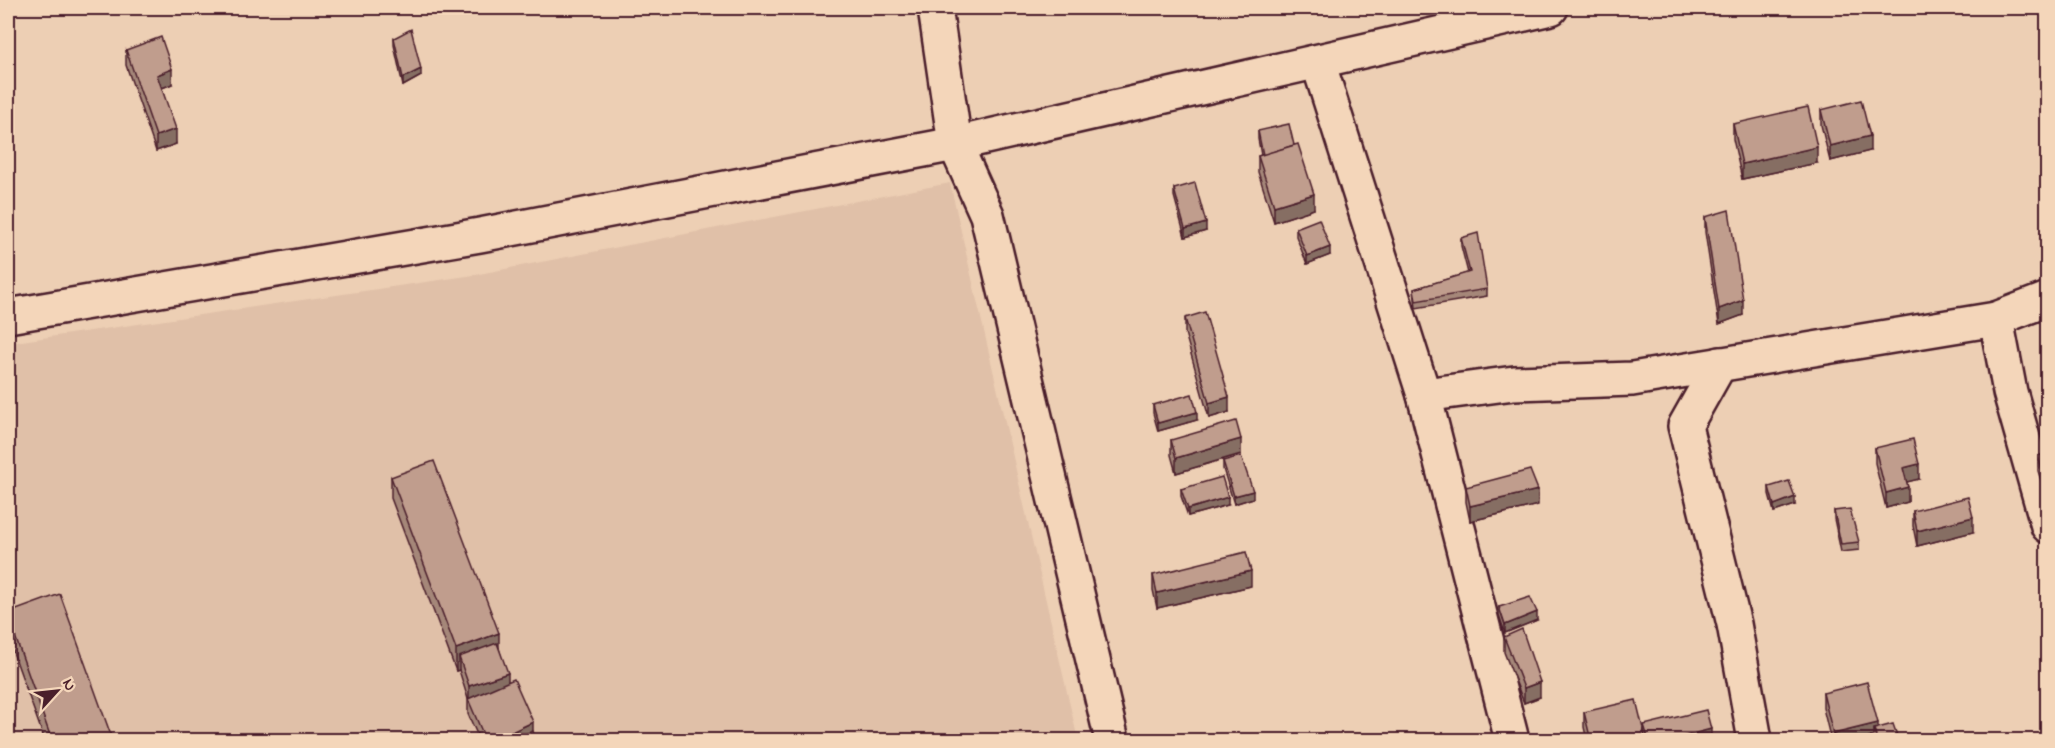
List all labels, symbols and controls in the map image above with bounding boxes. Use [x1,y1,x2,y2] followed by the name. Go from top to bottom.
[27,661,87,721] north arrow
[55,675,82,696] text: N

